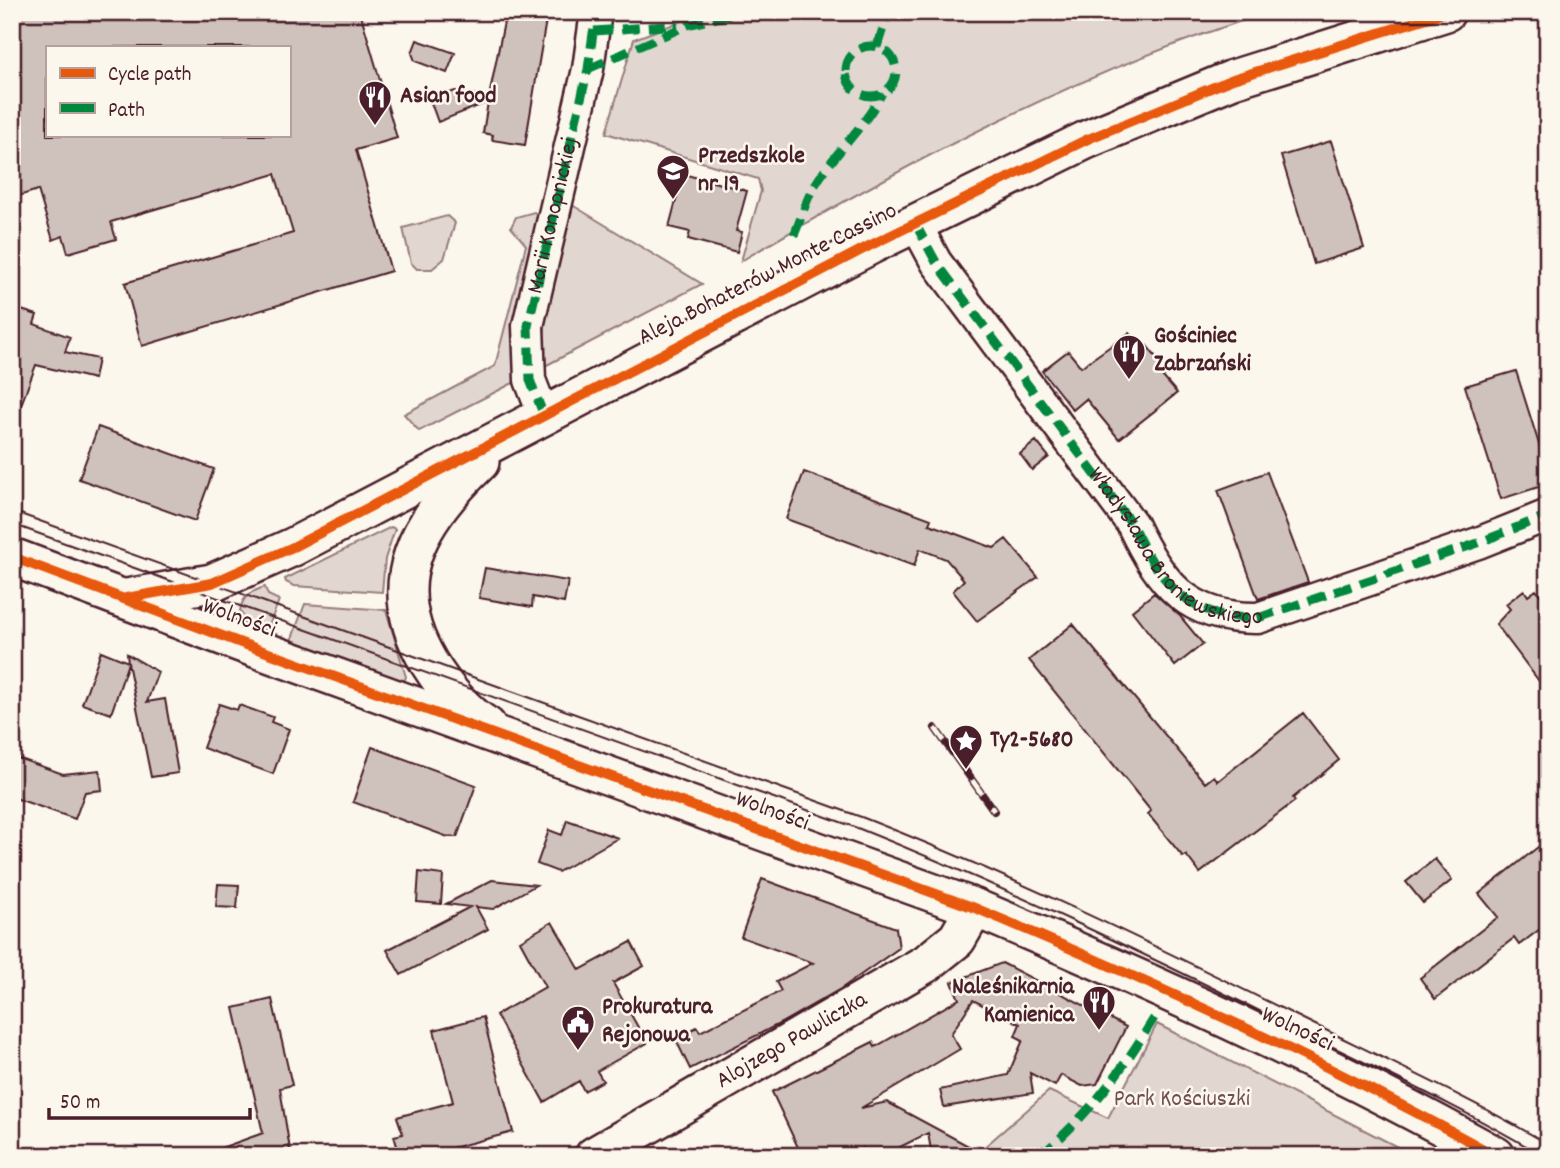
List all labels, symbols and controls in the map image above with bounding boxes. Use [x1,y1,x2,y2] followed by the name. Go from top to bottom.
[46,46,290,136] legend
[108,61,191,91] text: Cycle path
[356,78,394,127] restaurant icon: Asian food
[400,80,497,114] place label: Asian food
[108,97,145,127] text: Path
[519,134,588,297] street label: Marii Konopnickiej
[698,140,805,202] place label: Przedszkole nr 19
[654,152,692,201] school or university icon: Przedszkole nr 19
[632,195,904,355] street label: Aleja Bohaterów Monte Cassino
[1154,320,1252,382] place label: Gościniec Zabrzański
[1110,332,1148,381] restaurant icon: Gościniec Zabrzański
[1078,460,1263,635] street label: Władysława Broniewskiego
[197,590,281,648] street label: Wolności
[947,722,985,771] place icon: Ty2-5680
[990,724,1074,758] place label: Ty2-5680
[730,783,814,841] street label: Wolności
[952,971,1075,1033] place label: Naleśnikarnia Kamienica
[1080,983,1118,1032] restaurant icon: Naleśnikarnia Kamienica
[710,984,875,1098] street label: Alojzego Pawliczka
[602,991,713,1053] place label: Prokuratura Rejonowa
[1255,998,1339,1062] street label: Wolności
[559,1003,597,1052] public building icon: Prokuratura Rejonowa
[49,1077,250,1121] scale bar
[1114,1083,1250,1117] park label: Park Kościuszki
[60,1089,100,1119] text: 50 m

